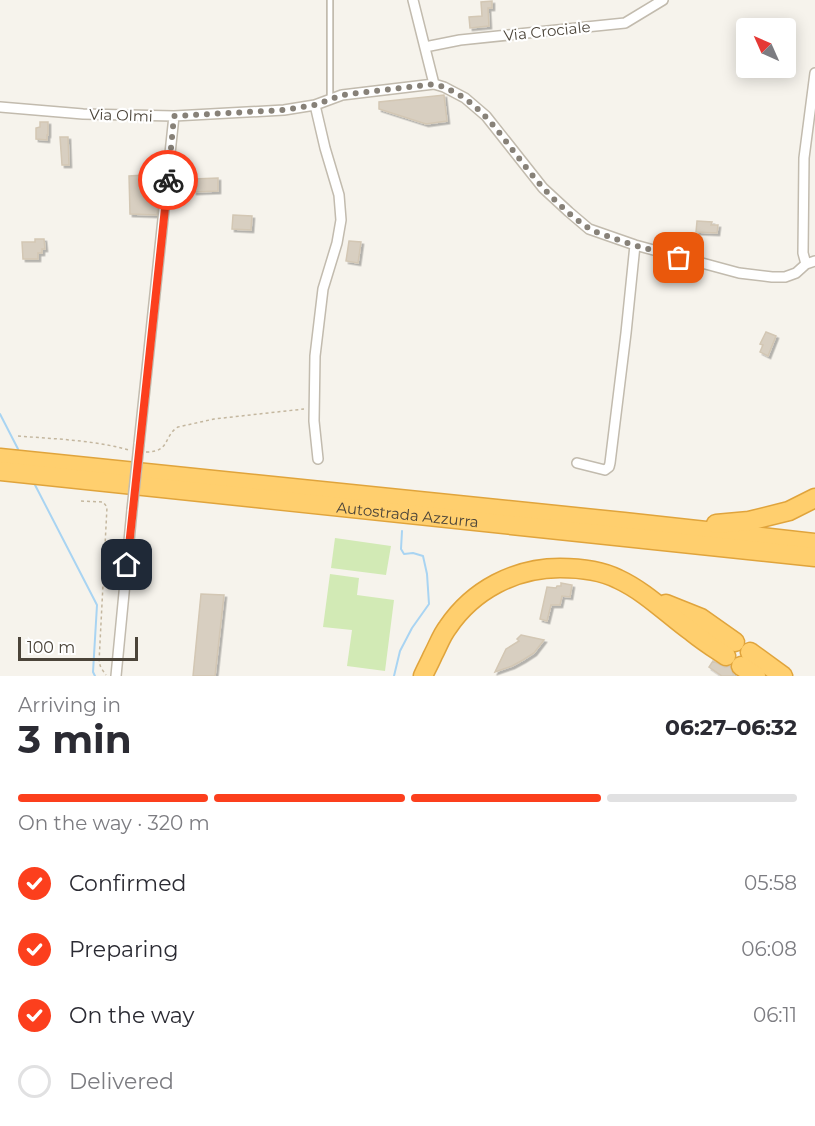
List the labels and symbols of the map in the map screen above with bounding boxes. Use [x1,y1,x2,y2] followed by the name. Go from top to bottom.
[503,17,591,45] street label: Via Crociale
[736,18,796,78] north arrow
[89,104,153,126] street label: Via Olmi
[138,150,198,210] courier
[653,232,704,283] pin
[336,497,480,531] street label: Autostrada Azzurra
[101,539,152,590] pin
[18,634,138,662] scale bar

